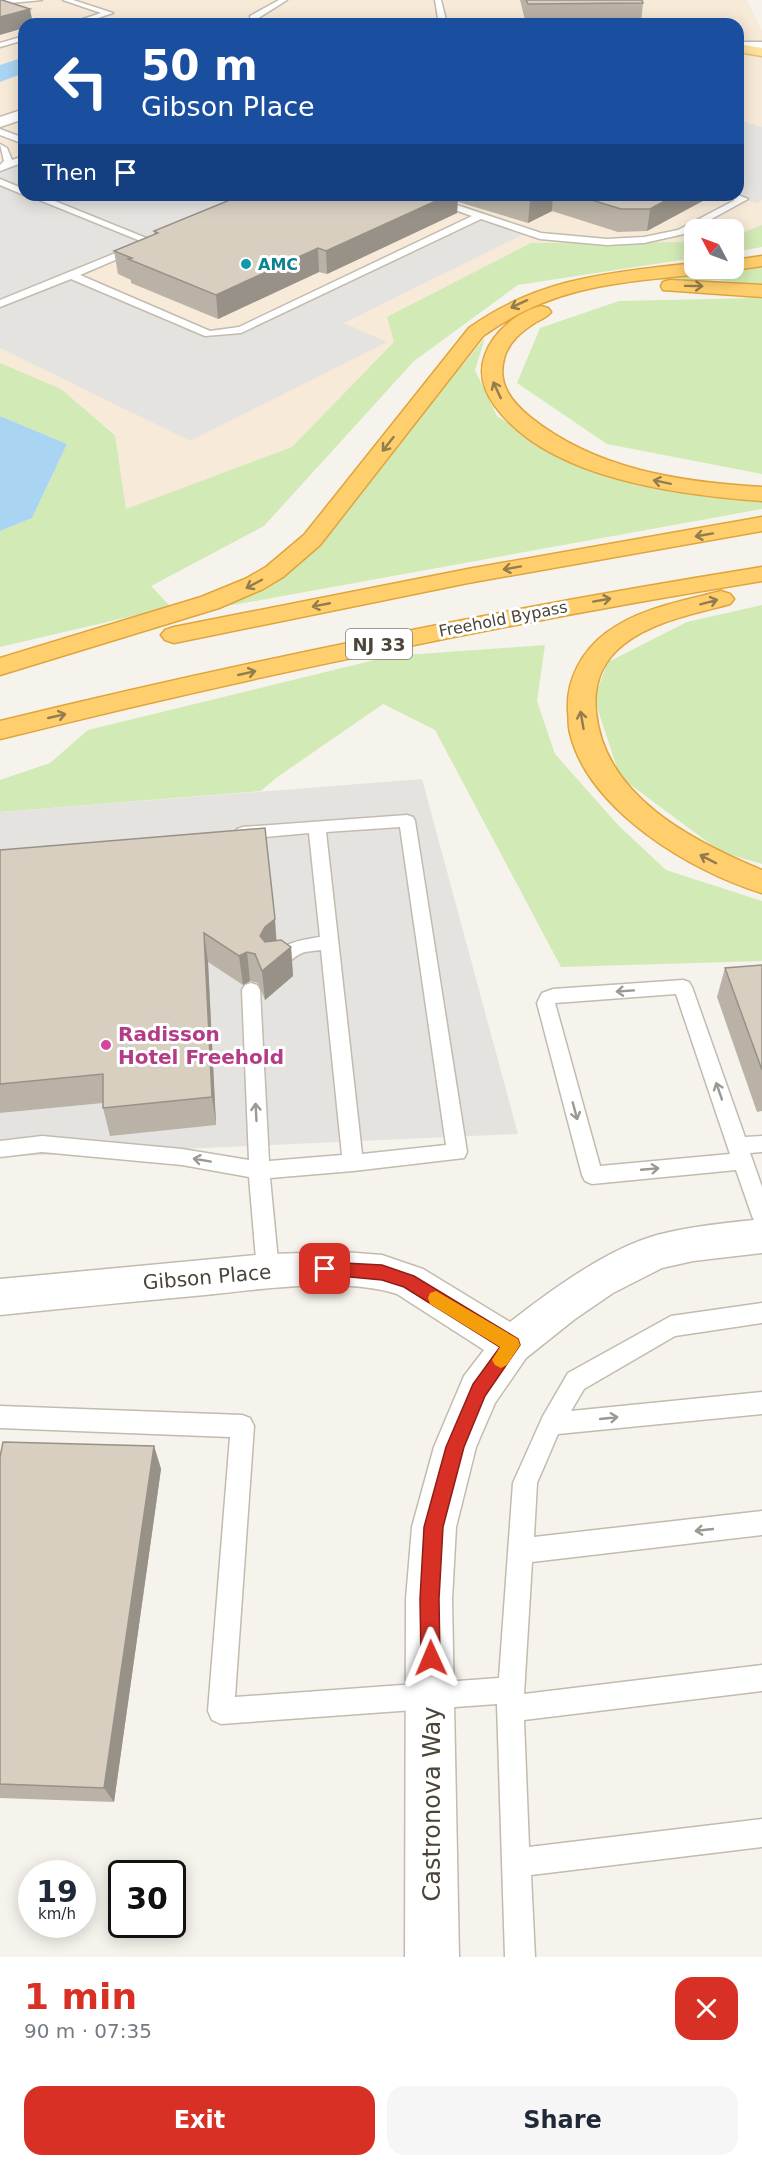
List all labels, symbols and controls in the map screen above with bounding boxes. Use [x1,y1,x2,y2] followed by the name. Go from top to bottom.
[141,41,258,90] text: 50 m
[42,42,120,120] icon: left
[141,91,315,122] text: Gibson Place
[109,156,142,189] icon: arrive
[42,160,97,185] text: Then
[684,219,744,279] north arrow
[684,219,744,279] map controls
[258,255,298,274] place label: AMC
[239,257,253,271] marker: AMC
[683,280,703,292] one-way arrow
[511,298,529,310] one-way arrow
[491,382,502,400] one-way arrow
[381,436,394,452] one-way arrow
[653,476,673,487] one-way arrow
[695,529,715,540] one-way arrow
[503,563,523,574] one-way arrow
[246,579,264,590] one-way arrow
[592,594,612,605] one-way arrow
[699,596,718,608] one-way arrow
[437,597,569,641] street label: Freehold Bypass
[312,600,331,611] one-way arrow
[346,629,412,659] road number: NJ 33
[237,666,256,678] one-way arrow
[47,710,66,722] one-way arrow
[576,711,587,730] one-way arrow
[700,853,718,864] one-way arrow
[615,986,635,997] one-way arrow
[118,1022,284,1069] place label: Radisson Hotel Freehold
[99,1038,113,1052] marker: Radisson Hotel Freehold
[713,1082,724,1100] one-way arrow
[570,1102,581,1121] one-way arrow
[251,1103,262,1123] one-way arrow
[192,1155,212,1166] one-way arrow
[640,1163,660,1174] one-way arrow
[299,1243,350,1294] pin
[308,1252,341,1285] icon: arrive
[142,1259,272,1295] street label: Gibson Place
[599,1412,619,1423] one-way arrow
[694,1525,714,1536] one-way arrow
[399,1626,463,1690] position arrow
[418,1707,446,1901] street label: Castronova Way
[108,1860,186,1938] speed limit sign: 30
[36,1874,78,1909] text: 19
[38,1905,76,1923] text: km/h
[24,1976,137,2017] text: 1 min
[675,1977,738,2040] button: close
[24,2019,152,2043] text: 90 m · 07:35
[24,2086,375,2155] button: Exit
[387,2086,738,2155] button: Share

